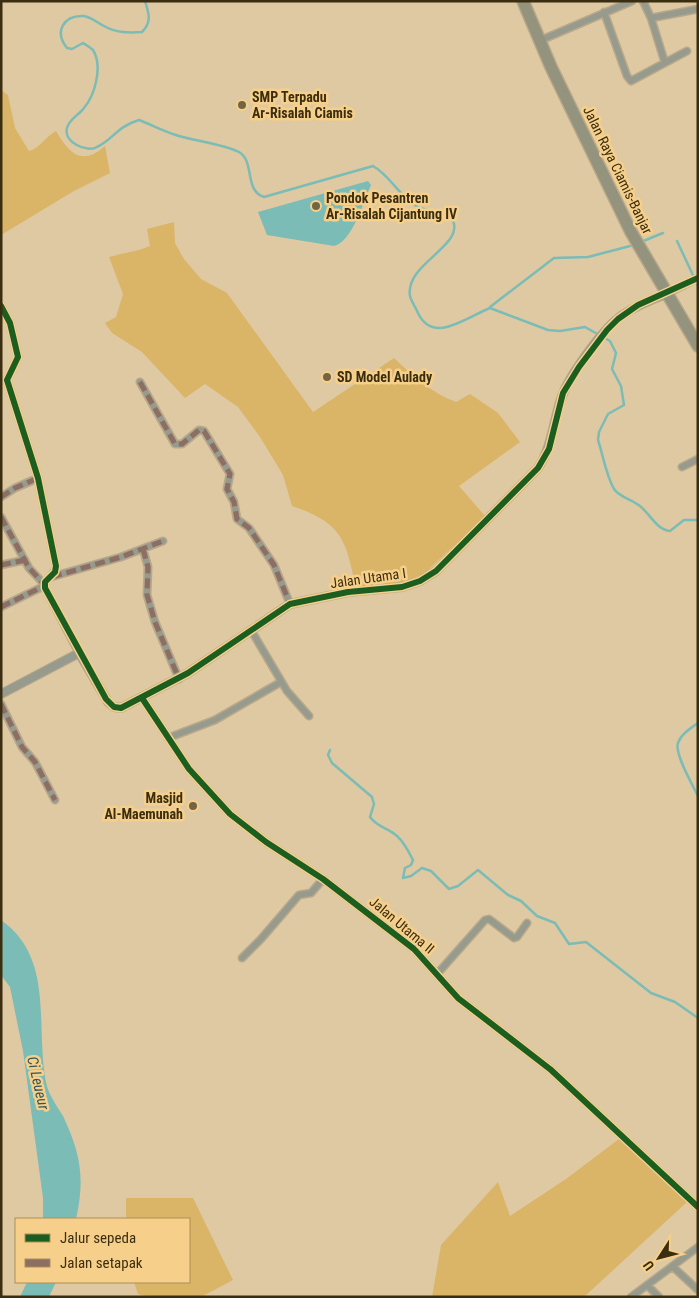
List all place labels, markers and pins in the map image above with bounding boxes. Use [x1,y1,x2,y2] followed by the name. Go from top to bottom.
[252,89,353,121] place label: SMP Terpadu Ar-Risalah Ciamis
[236,99,248,111] marker: SMP Terpadu Ar-Risalah Ciamis
[326,190,457,222] place label: Pondok Pesantren Ar-Risalah Cijantung IV
[310,200,322,212] marker: Pondok Pesantren Ar-Risalah Cijantung IV
[337,369,433,385] place label: SD Model Aulady
[321,371,333,383] marker: SD Model Aulady
[105,790,183,822] place label: Masjid Al-Maemunah
[187,800,199,812] marker: Masjid Al-Maemunah

